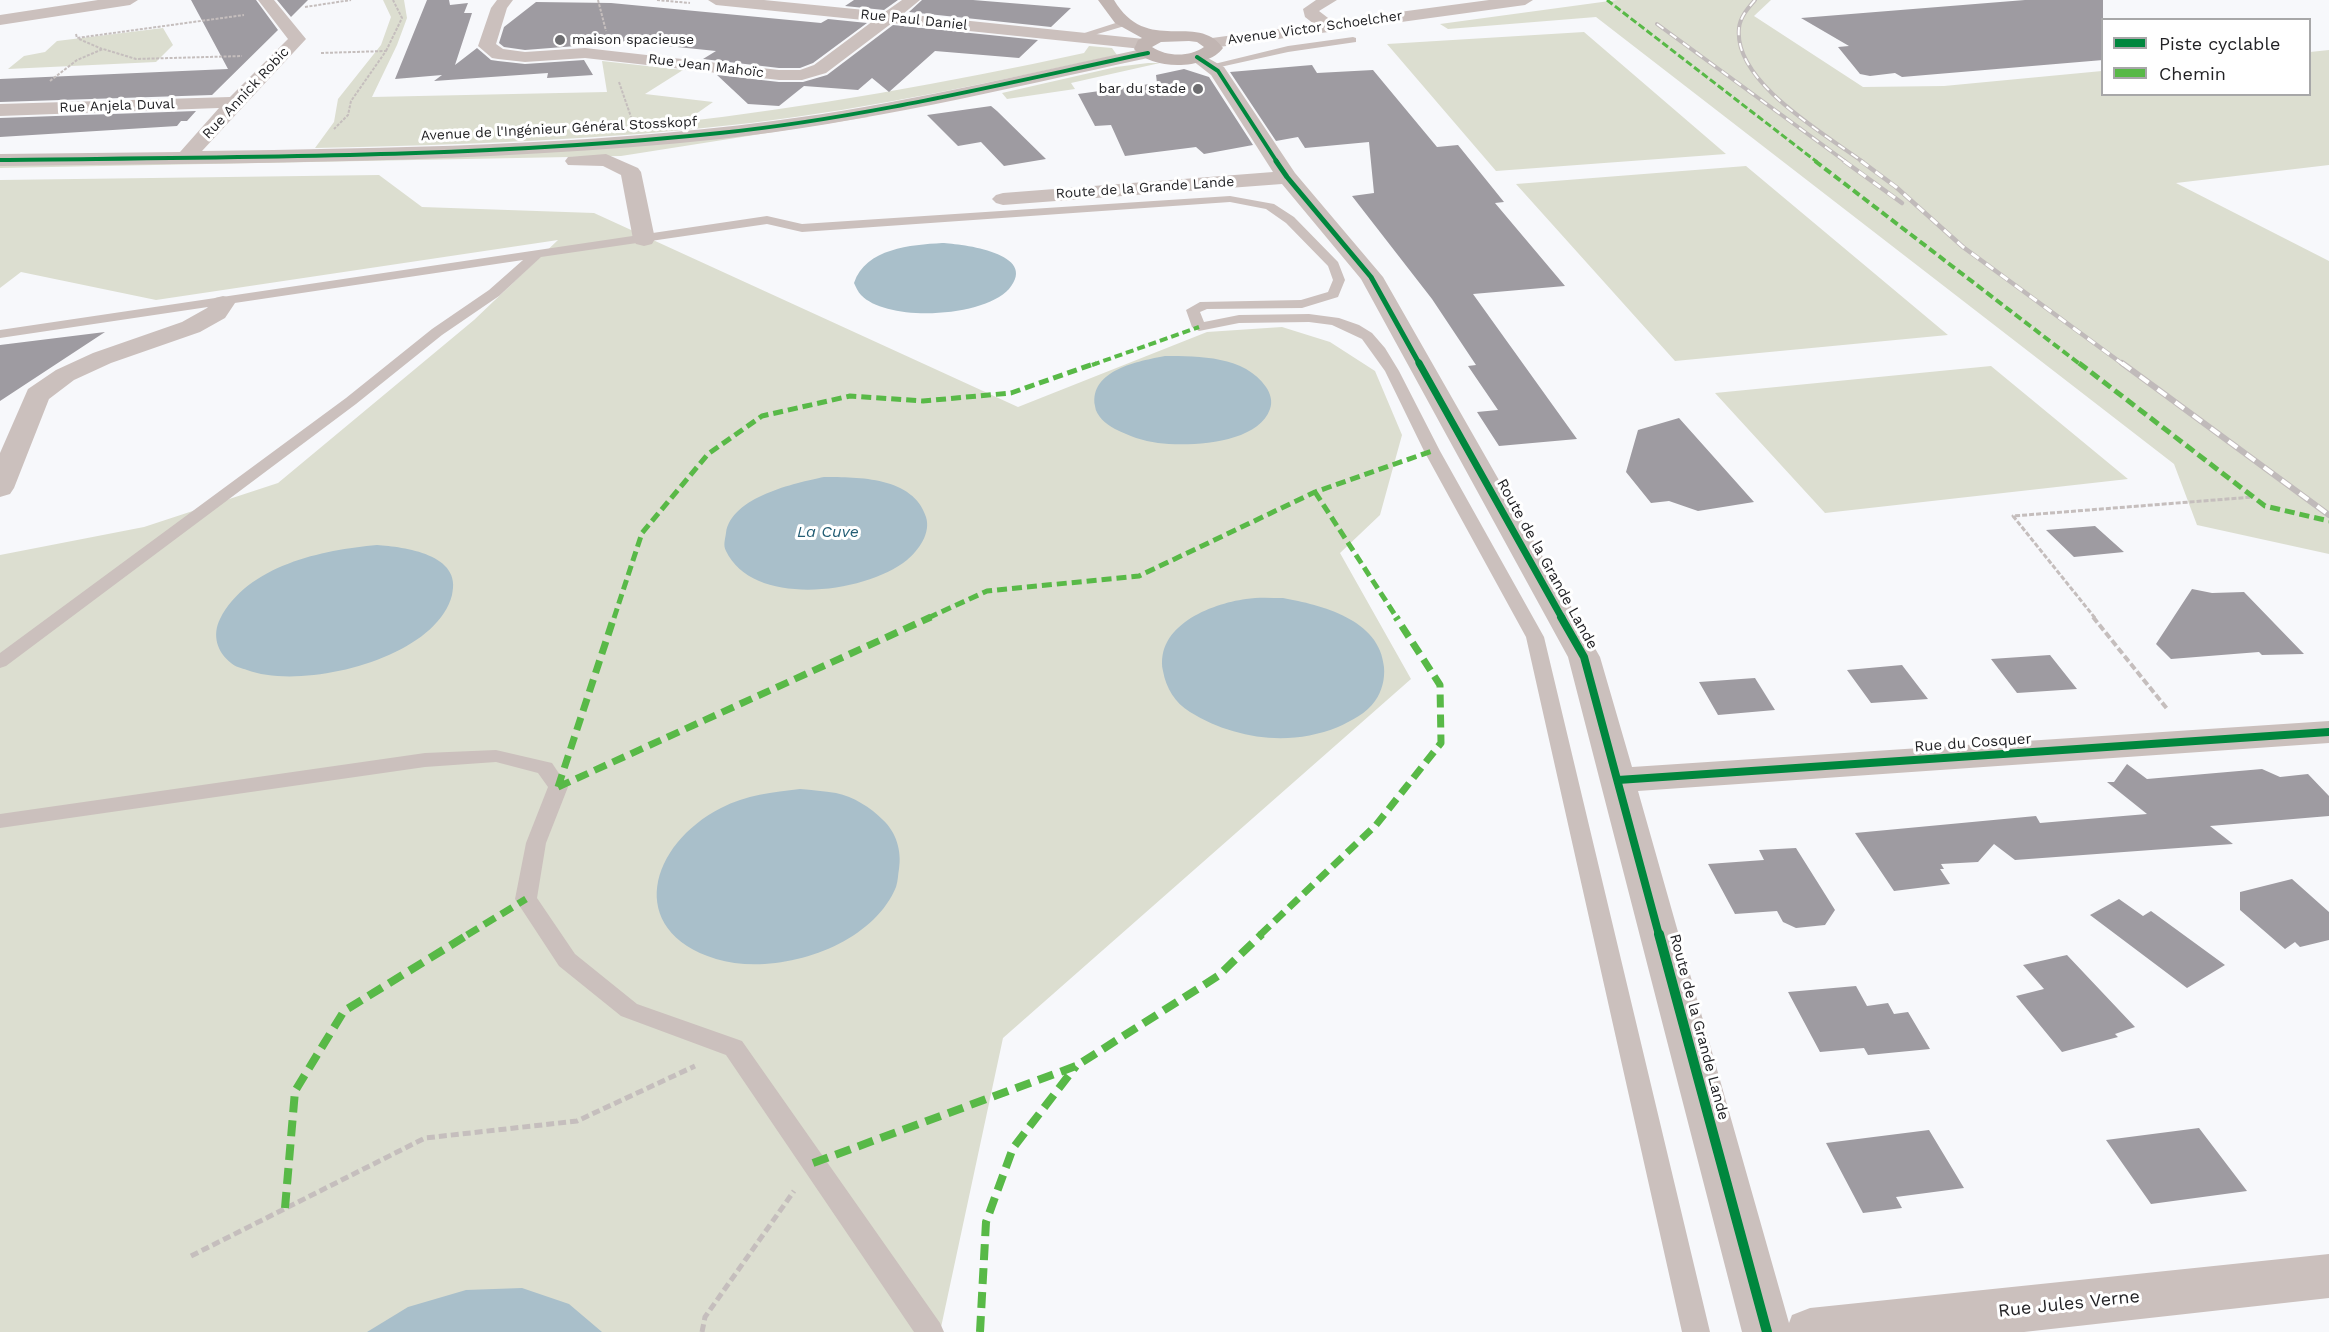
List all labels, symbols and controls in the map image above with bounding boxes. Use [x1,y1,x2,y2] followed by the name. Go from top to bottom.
[860,6,968,34] street label: Rue Paul Daniel
[1227,7,1403,49] street label: Avenue Victor Schoelcher
[2101,18,2311,96] legend
[572,32,694,48] place label: maison spacieuse
[553,33,567,47] marker: maison spacieuse
[2159,33,2280,54] text: Piste cyclable
[199,44,293,142] street label: Rue Annick Robic
[647,51,765,81] street label: Rue Jean Mahoïc
[2159,63,2226,84] text: Chemin
[1099,81,1186,97] place label: bar du stade
[1191,82,1205,96] marker: bar du stade
[59,96,175,116] street label: Rue Anjela Duval
[420,113,698,145] street label: Avenue de l'Ingénieur Général Stosskopf
[1055,173,1235,203] street label: Route de la Grande Lande
[1493,476,1601,652] street label: Route de la Grande Lande
[797,522,859,542] water label: La Cuve
[1914,730,2032,756] street label: Rue du Cosquer
[1665,932,1733,1122] street label: Route de la Grande Lande
[1997,1286,2141,1322] street label: Rue Jules Verne

